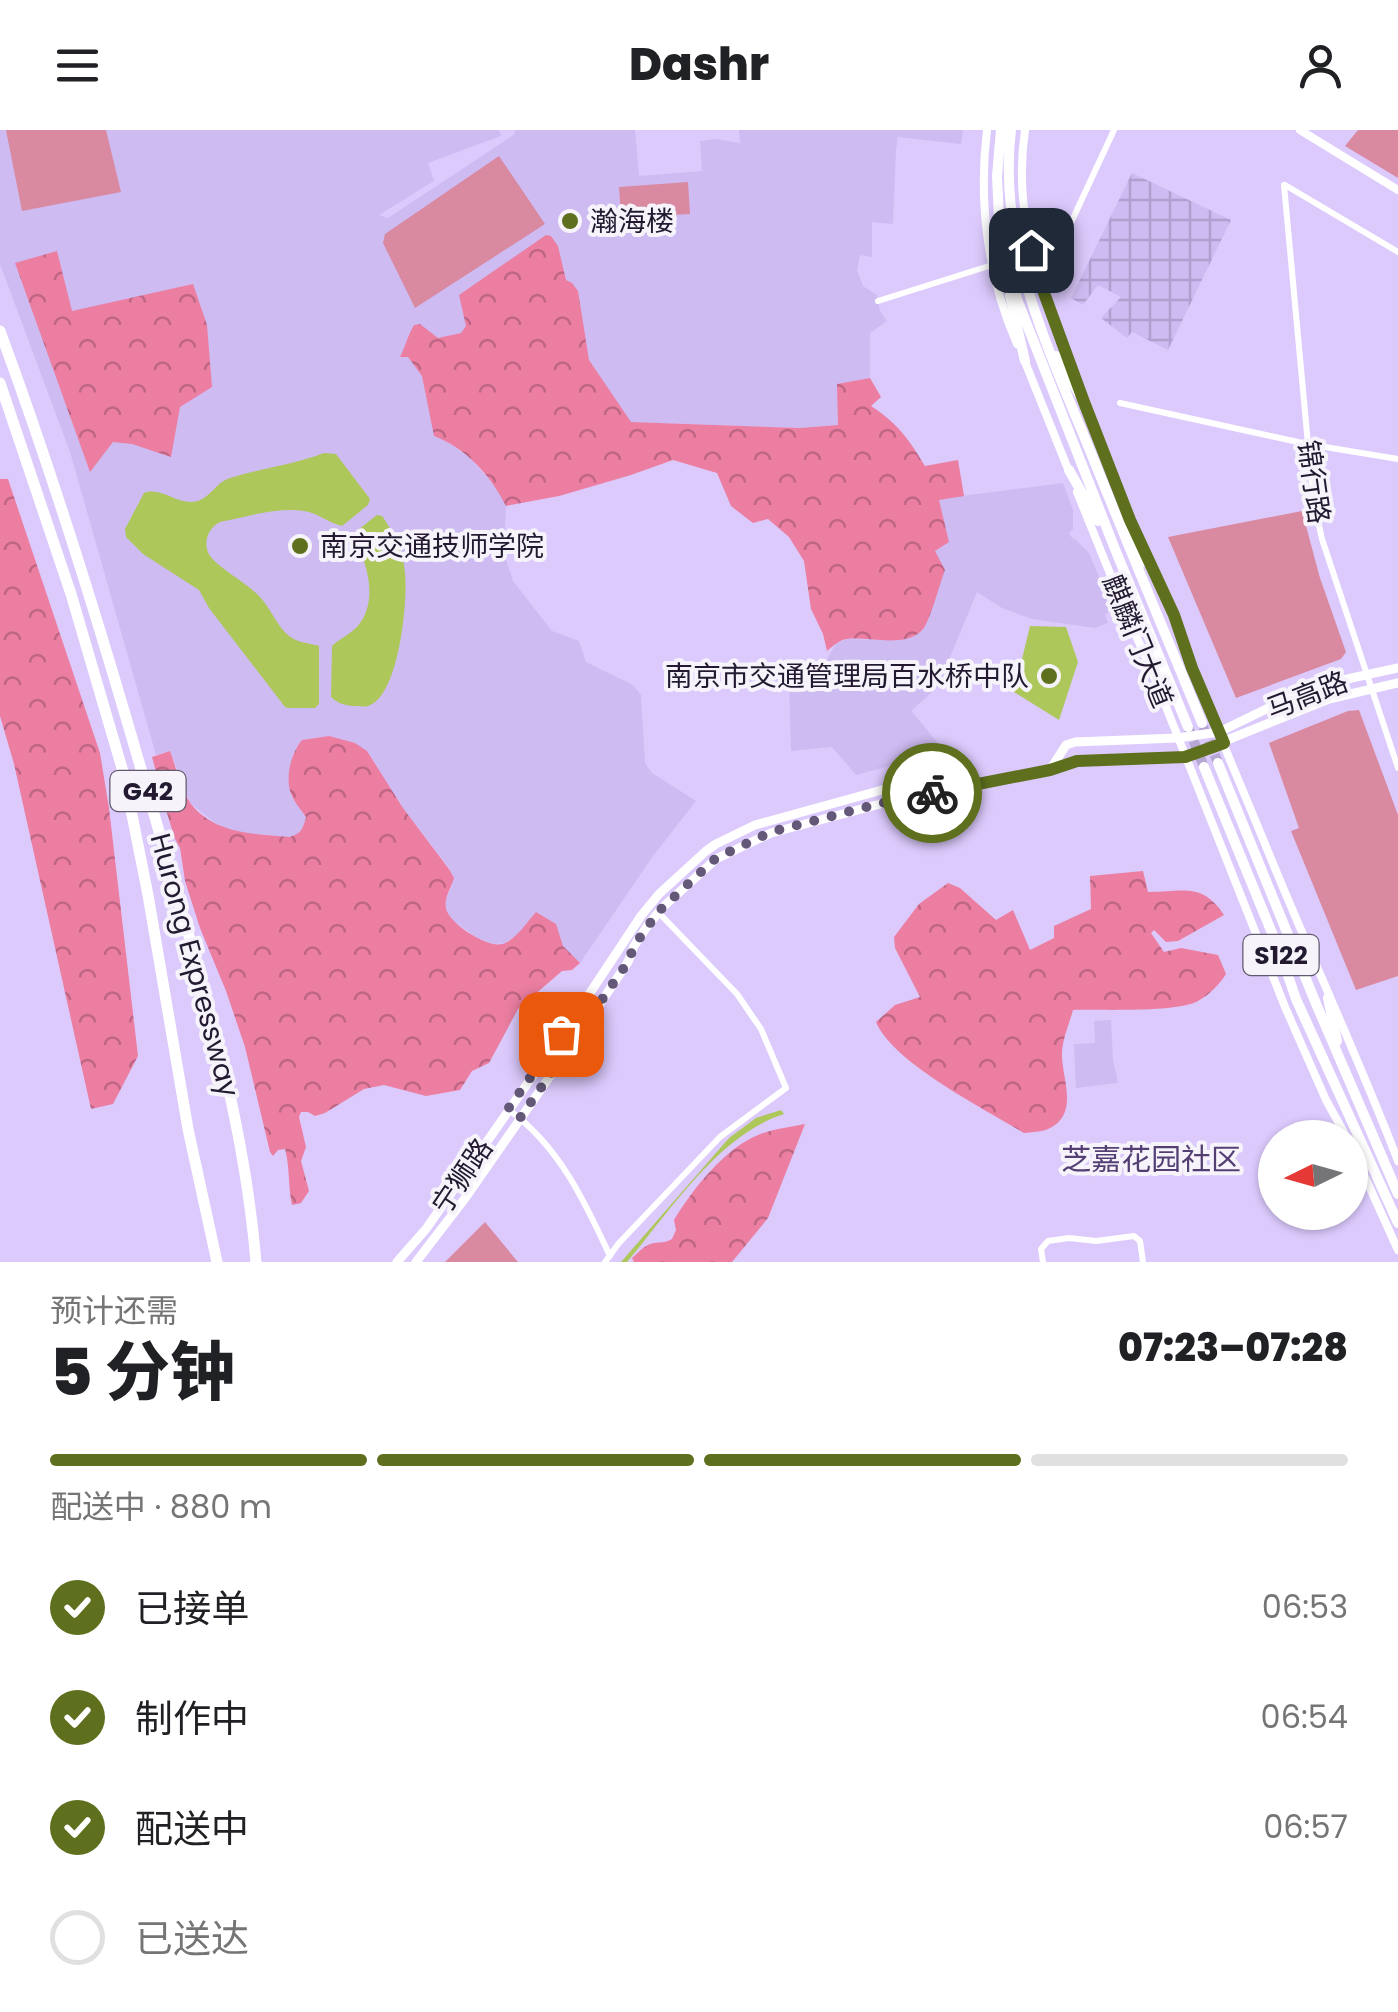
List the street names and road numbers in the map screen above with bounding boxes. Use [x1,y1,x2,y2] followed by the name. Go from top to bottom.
[1288,438,1339,526] street label: 锦行路
[1093,569,1182,713] street label: 麒麟门大道
[1261,662,1353,729] street label: 马高路
[110,771,186,811] road number: G42
[141,829,249,1101] street label: Hurong Expressway
[1244,935,1318,975] road number: S122
[423,1131,502,1222] street label: 宁狮路

